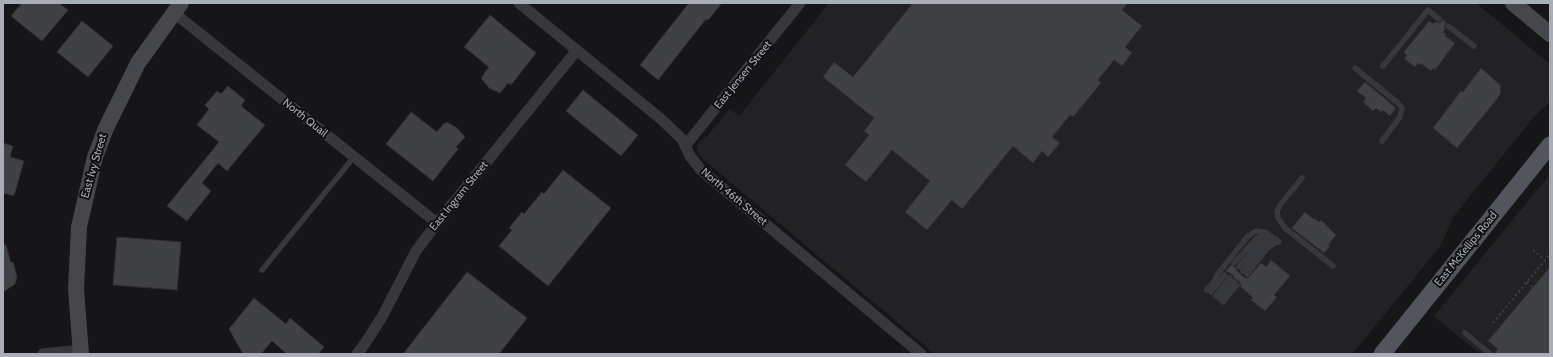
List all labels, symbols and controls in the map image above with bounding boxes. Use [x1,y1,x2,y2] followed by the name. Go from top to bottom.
[712,38,774,112] street label: East Jensen Street
[280,96,330,140] street label: North Quail
[78,132,110,200] street label: East Ivy Street
[427,159,491,233] street label: East Ingram Street
[698,165,770,229] street label: North 46th Street
[1432,209,1500,289] street label: East McKellips Road

